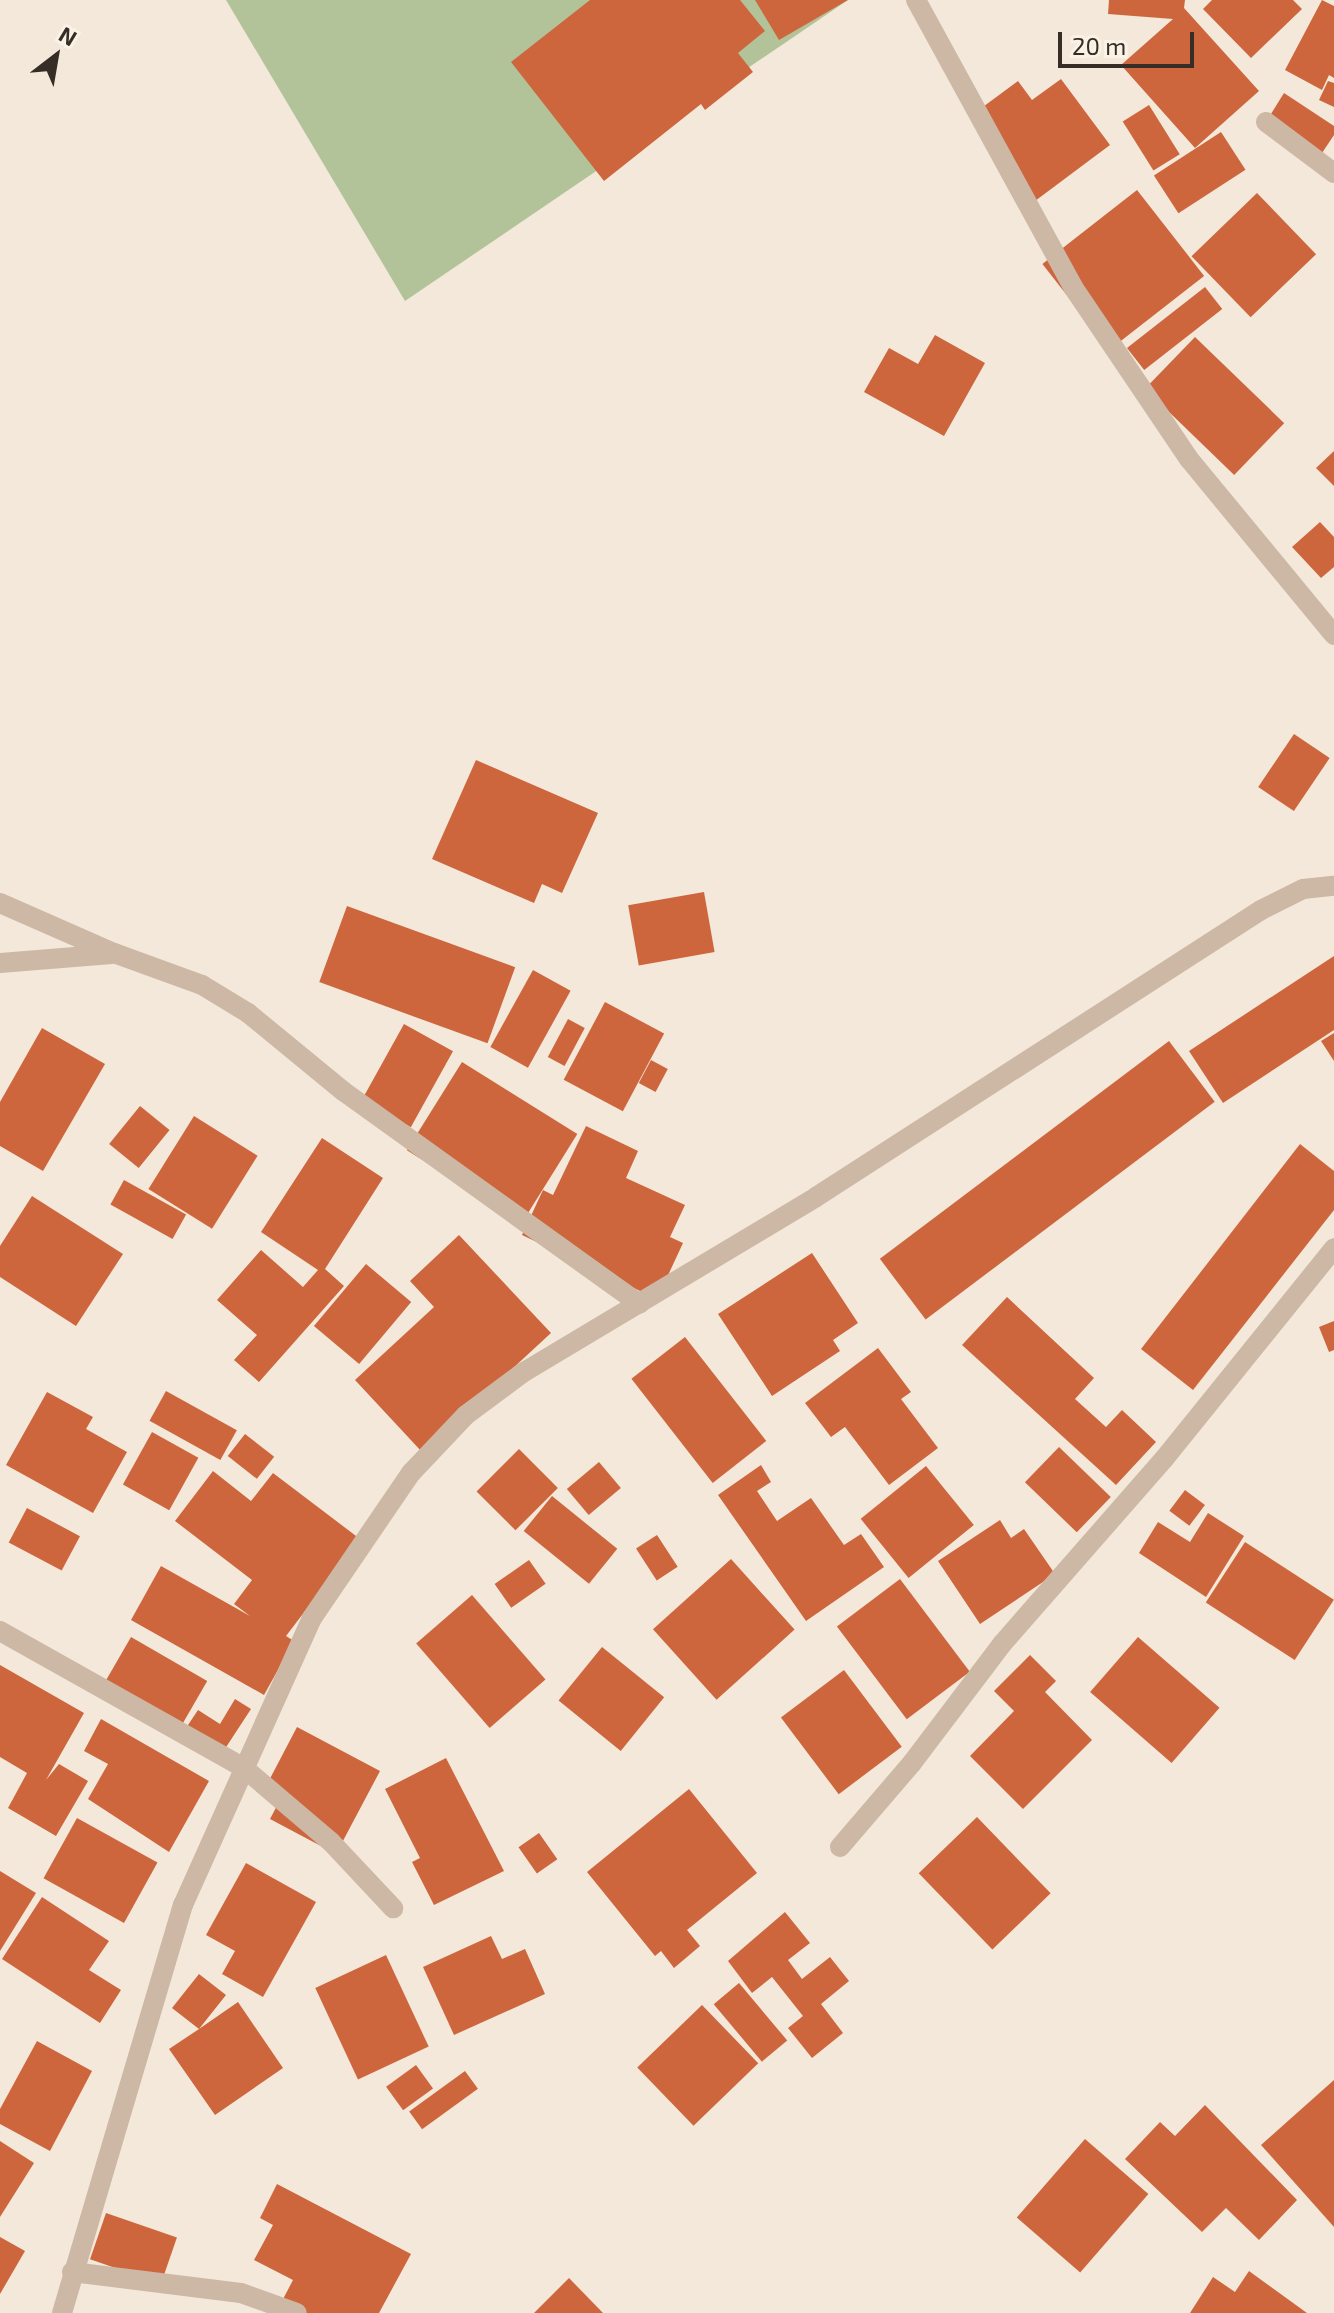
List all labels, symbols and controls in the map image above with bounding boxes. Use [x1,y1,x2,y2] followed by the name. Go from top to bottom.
[16,16,96,96] north arrow
[1062,16,1198,66] scale bar
[55,20,82,51] text: N
[1072,31,1126,60] text: 20 m

